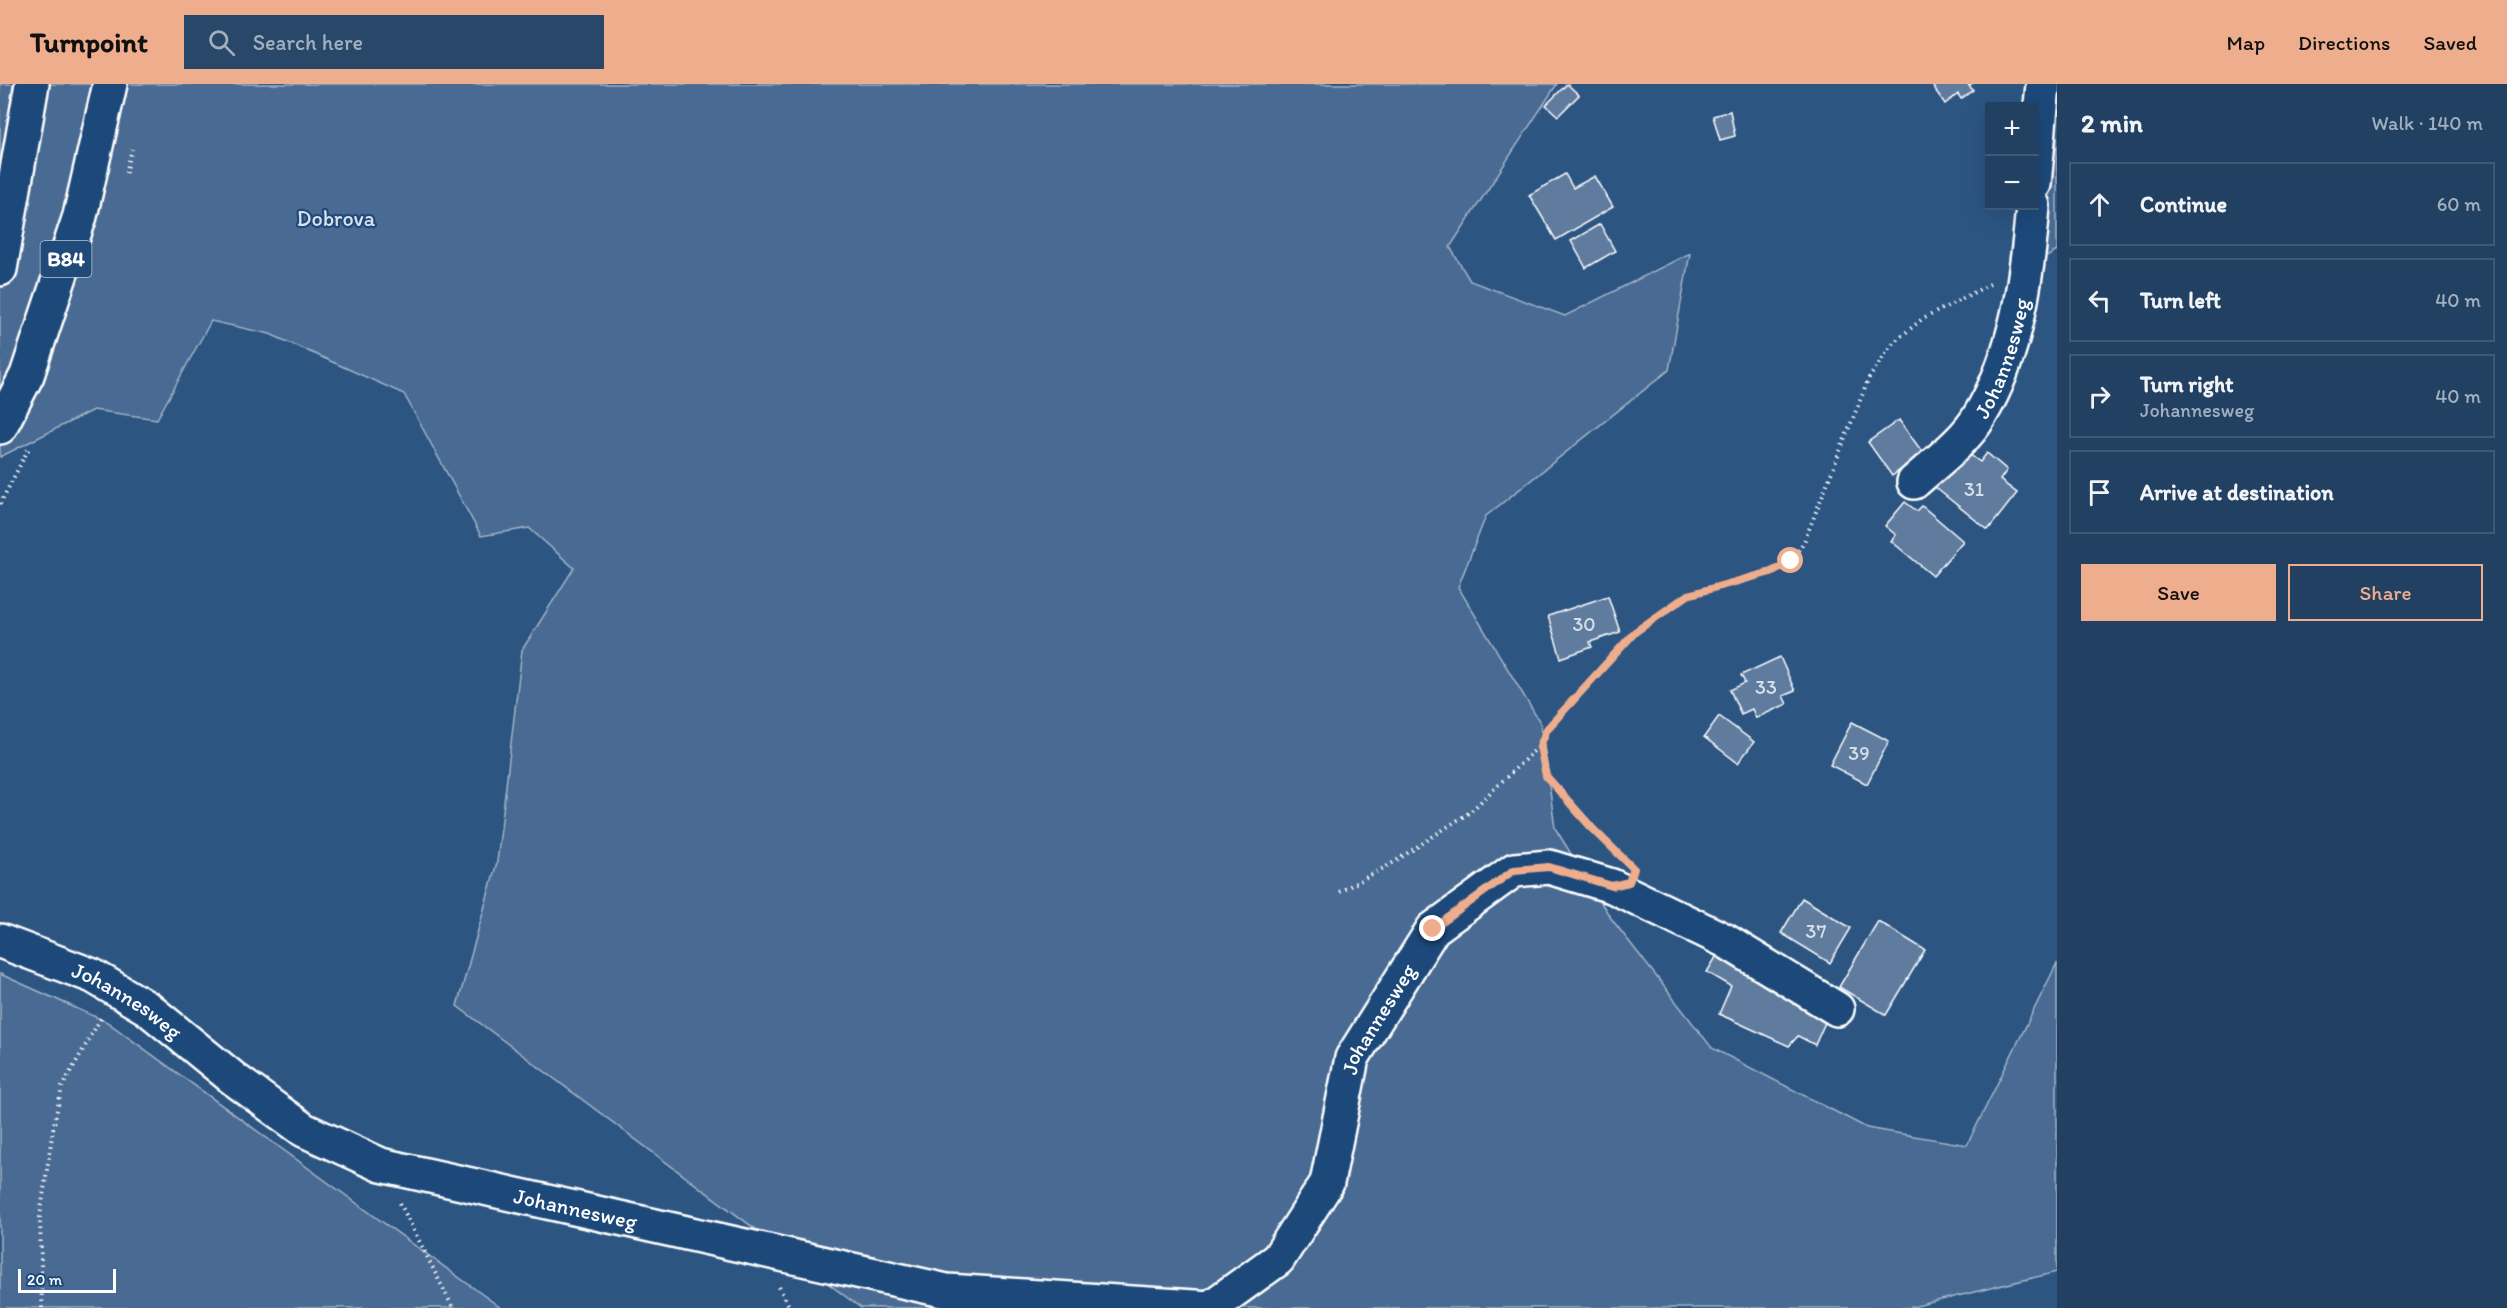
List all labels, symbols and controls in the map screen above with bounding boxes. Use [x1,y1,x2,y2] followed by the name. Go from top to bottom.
[184,15,604,69] search box
[30,25,148,59] text: Turnpoint
[205,26,238,59] icon: search
[253,29,363,56] text: Search here
[2227,30,2265,55] text: Map
[2298,30,2390,55] text: Directions
[2423,30,2477,55] text: Saved
[1985,102,2039,210] map controls
[1985,102,2039,156] button: +
[2081,107,2143,139] text: 2 min
[2372,111,2483,135] text: Walk · 140 m
[1985,156,2039,210] button: −
[2083,188,2116,221] icon: ahead
[2140,191,2227,218] text: Continue
[2437,192,2481,216] text: 60 m
[297,205,376,232] park label: Dobrova
[40,241,92,277] road number: B84
[2083,284,2116,317] icon: left
[2140,287,2221,314] text: Turn left
[2435,288,2481,312] text: 40 m
[1968,295,2035,423] street label: Johannesweg
[2140,371,2234,398] text: Turn right
[2083,380,2116,413] icon: right
[2435,384,2481,408] text: 40 m
[2140,398,2254,422] text: Johannesweg
[2083,476,2116,509] icon: arrive
[1964,477,1984,501] house number: 31
[2140,479,2334,506] text: Arrive at destination
[1777,547,1803,573] route start
[2081,564,2276,621] button: Save
[2288,564,2483,621] button: Share
[1572,612,1596,636] house number: 30
[1755,675,1777,699] house number: 33
[1848,741,1870,765] house number: 39
[1419,915,1445,941] route end
[1806,919,1826,943] house number: 37
[68,956,188,1046] street label: Johannesweg
[1336,958,1422,1077] street label: Johannesweg
[511,1182,640,1236] street label: Johannesweg
[18,1266,116,1294] scale bar
[27,1270,62,1289] text: 20 m

